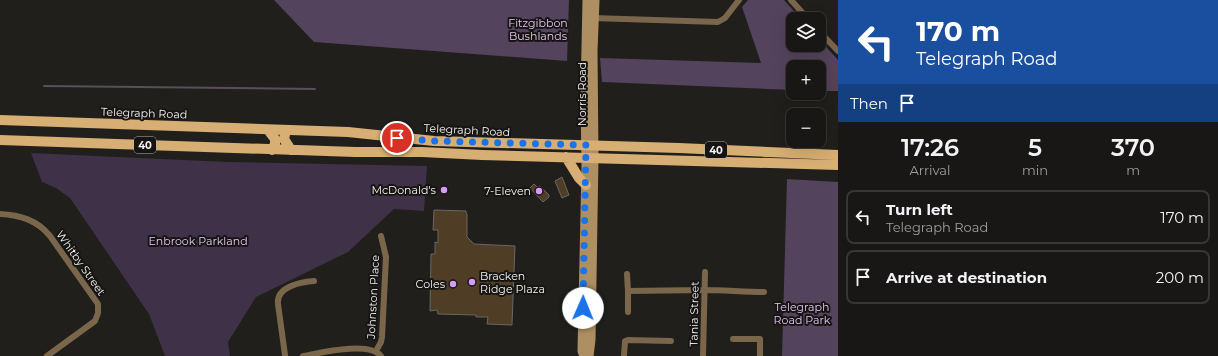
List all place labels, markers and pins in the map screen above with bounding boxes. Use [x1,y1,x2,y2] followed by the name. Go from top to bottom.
[380,121,414,155] pin
[371,183,437,197] place label: McDonald's
[484,184,531,198] place label: 7-Eleven
[439,185,449,195] marker: McDonald's
[534,186,544,196] marker: 7-Eleven
[480,269,545,296] place label: Bracken Ridge Plaza
[416,277,446,291] place label: Coles
[467,277,477,287] marker: Bracken Ridge Plaza
[448,279,458,289] marker: Coles

